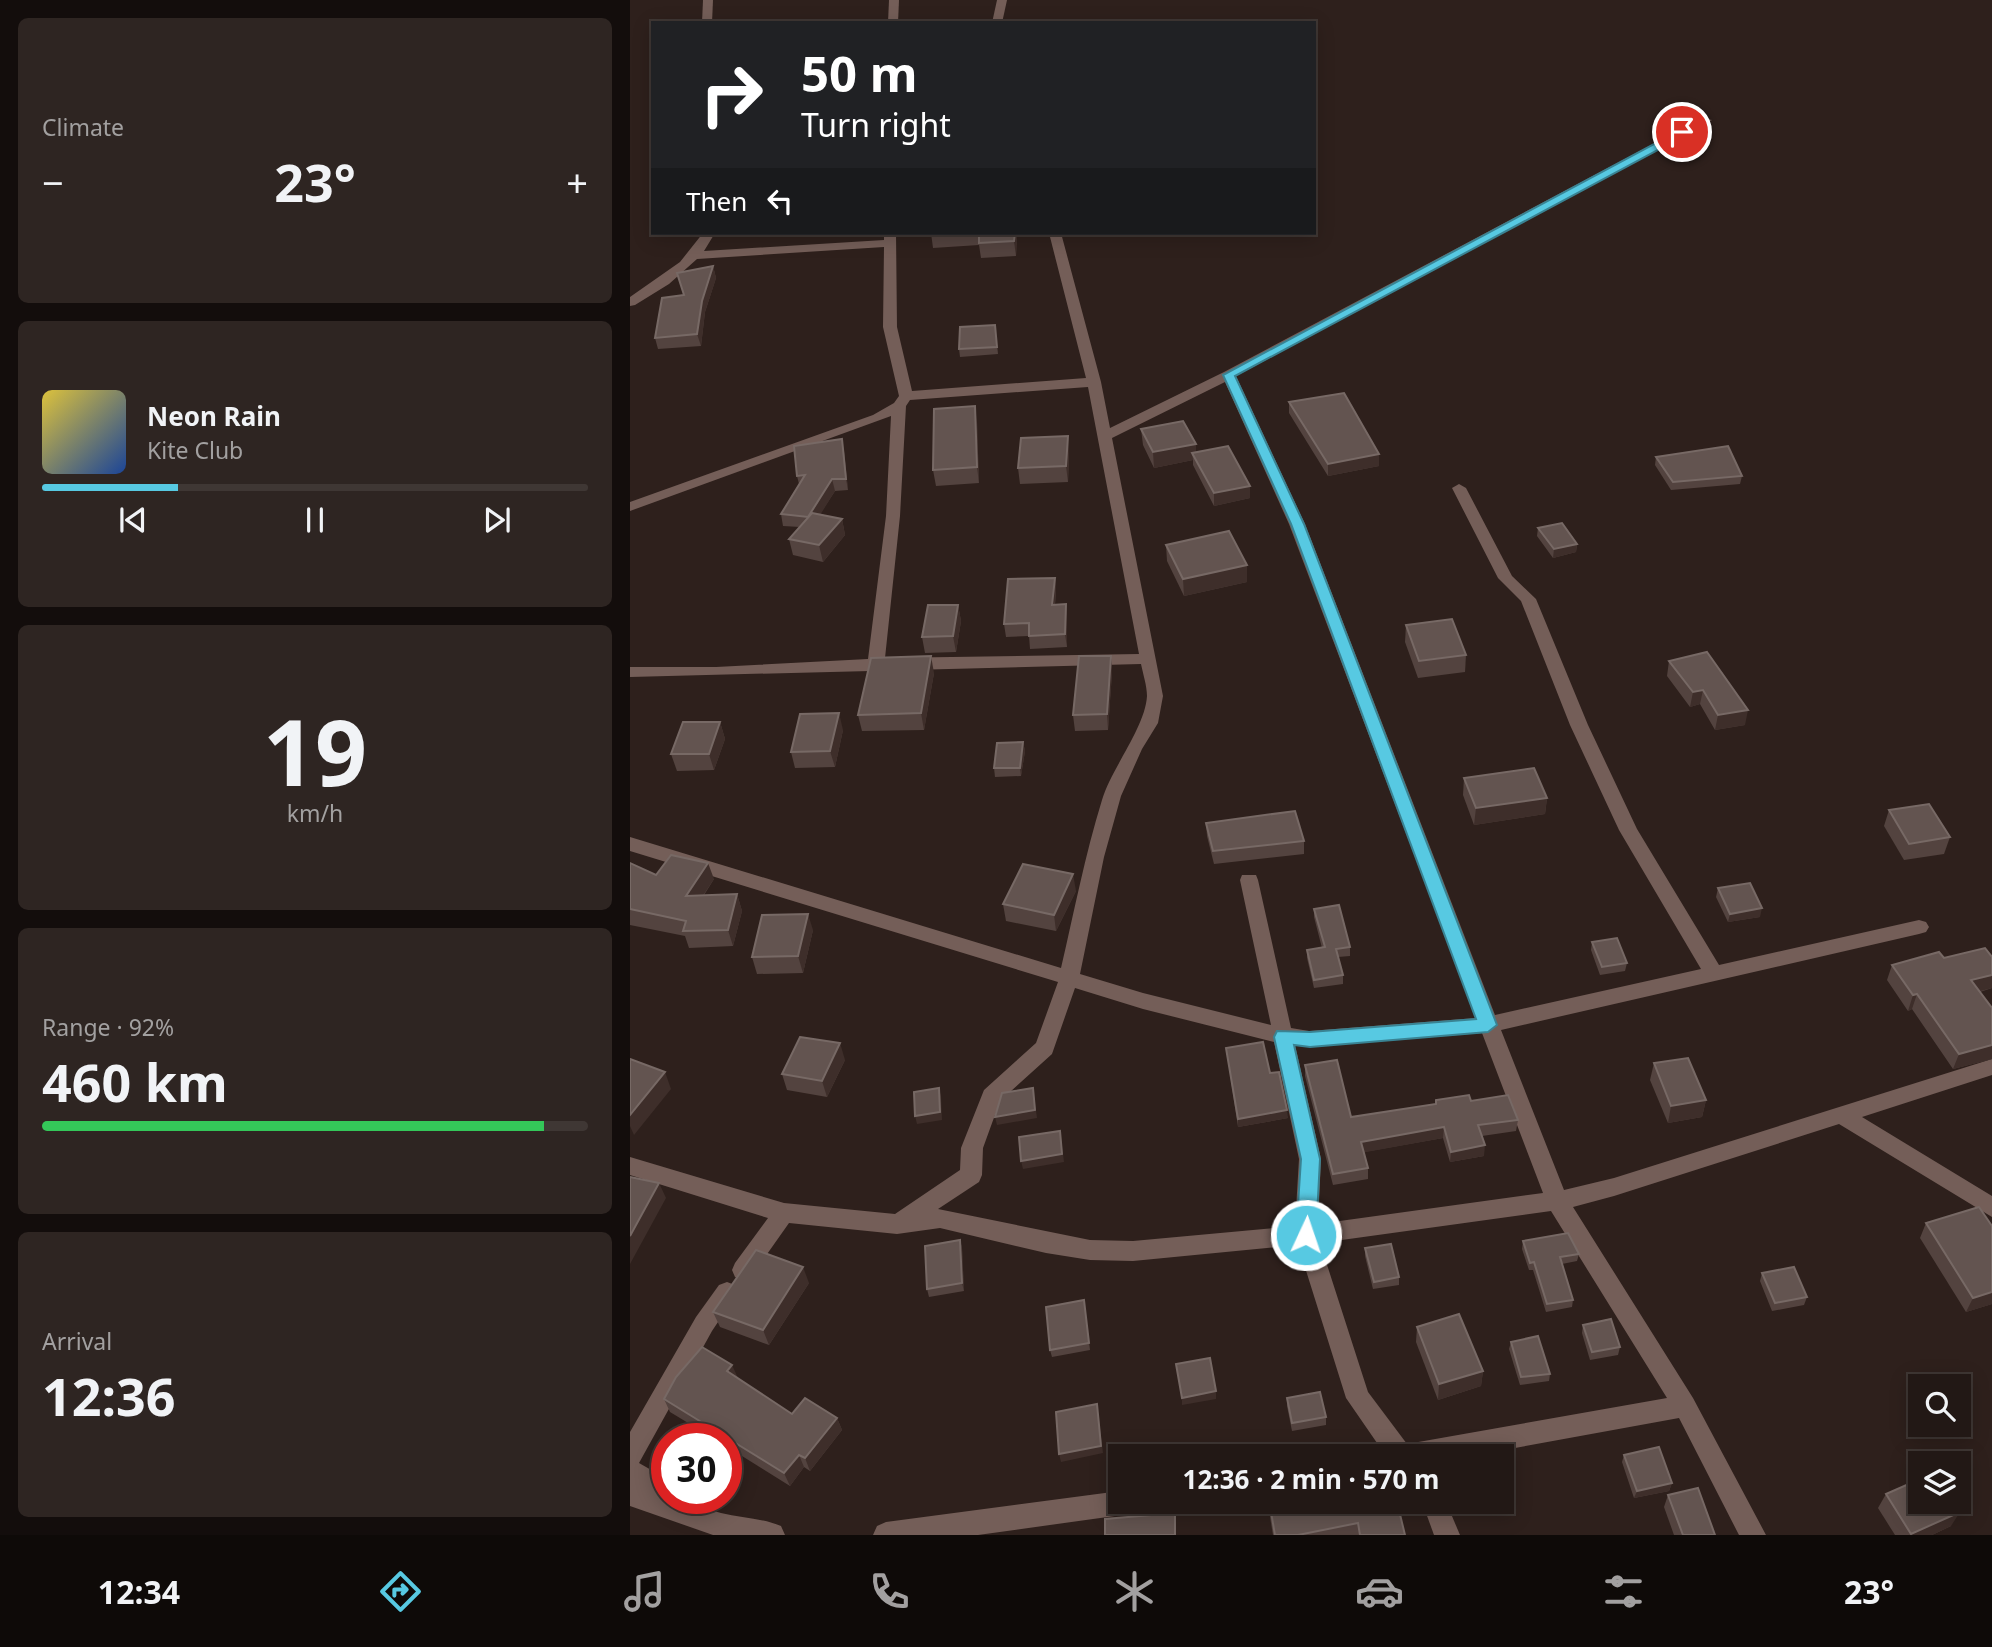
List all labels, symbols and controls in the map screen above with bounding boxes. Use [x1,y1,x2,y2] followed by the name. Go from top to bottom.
[801,40,918,106] text: 50 m
[686,49,777,140] icon: right
[1652,102,1712,162] pin
[801,103,951,146] text: Turn right
[42,111,124,143] text: Climate
[1663,113,1701,151] icon: arrive
[274,146,356,217] text: 23°
[42,156,64,208] text: −
[566,156,588,208] text: +
[761,182,799,220] icon: left
[686,183,747,219] text: Then
[147,398,281,434] text: Neon Rain
[147,434,243,466] text: Kite Club
[114,501,152,539] icon: previous
[296,501,334,539] icon: pause
[478,501,516,539] icon: next
[263,689,367,813] text: 19
[287,797,343,829] text: km/h
[42,1011,174,1043] text: Range · 92%
[42,1046,228,1117] text: 460 km
[1269,1198,1343,1272] position arrow
[42,1325,112,1357] text: Arrival
[42,1360,176,1431] text: 12:36
[1908,1374,1971,1514] map controls
[1908,1374,1971,1437] button: search
[651,1423,742,1514] speed limit sign: 30
[1908,1451,1971,1514] button: layers
[1183,1461,1439,1497] text: 12:36 · 2 min · 570 m
[376,1567,425,1616] icon: directions
[620,1567,669,1616] icon: music
[865,1567,914,1616] icon: phone
[1110,1567,1159,1616] icon: climate
[1355,1567,1404,1616] icon: car
[1599,1567,1648,1616] icon: filters
[98,1570,180,1613] text: 12:34
[1844,1570,1894,1613] text: 23°

